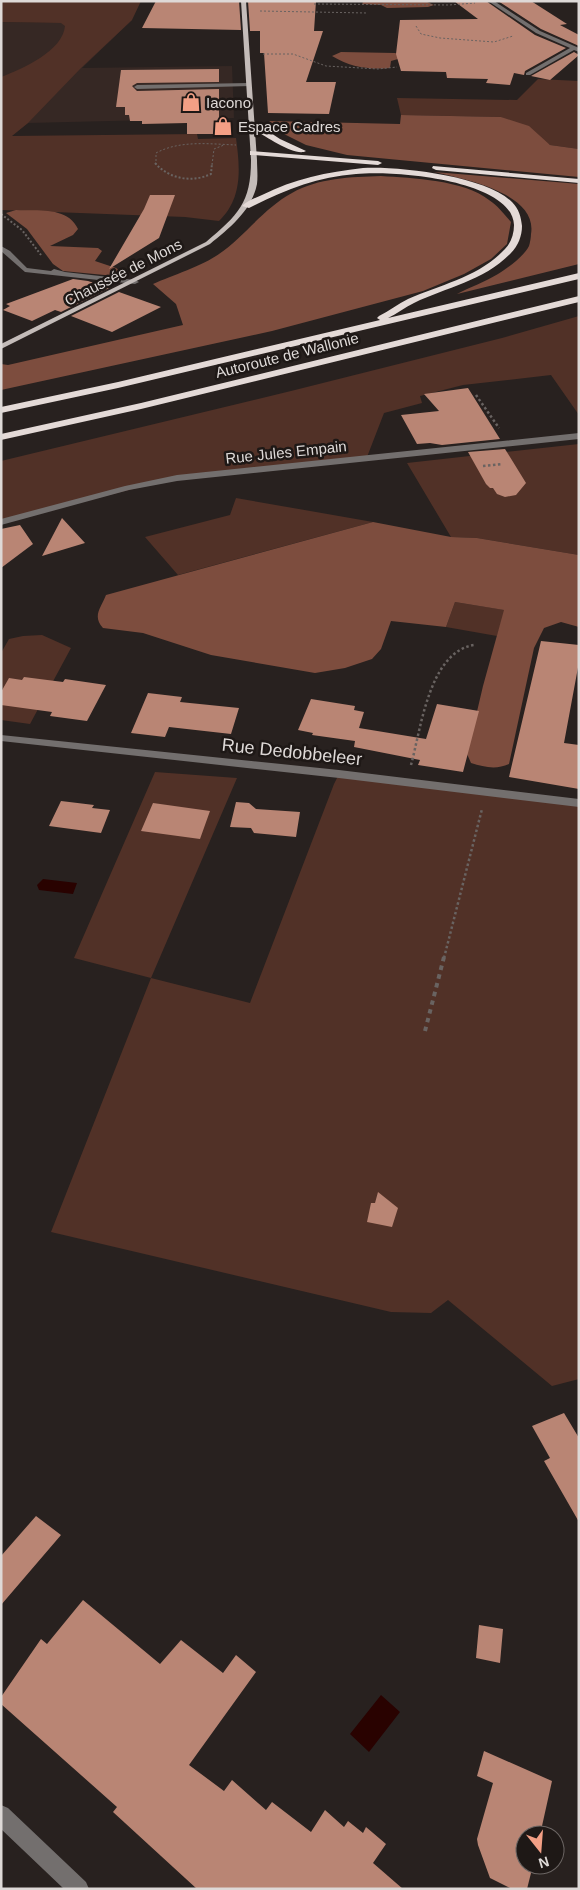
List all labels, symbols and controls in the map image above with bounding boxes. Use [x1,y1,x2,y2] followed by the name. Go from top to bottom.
[180,91,202,113] shop icon: Iacono
[206,94,251,111] place label: Iacono
[212,115,234,137] shop icon: Espace Cadres
[238,118,341,135] place label: Espace Cadres
[62,235,184,309] street label: Chaussée de Mons
[214,329,360,381] street label: Autoroute de Wallonie
[225,437,347,467] street label: Rue Jules Empain
[221,735,363,769] street label: Rue Dedobbeleer
[515,1825,565,1875] north arrow
[537,1853,551,1872] text: N

